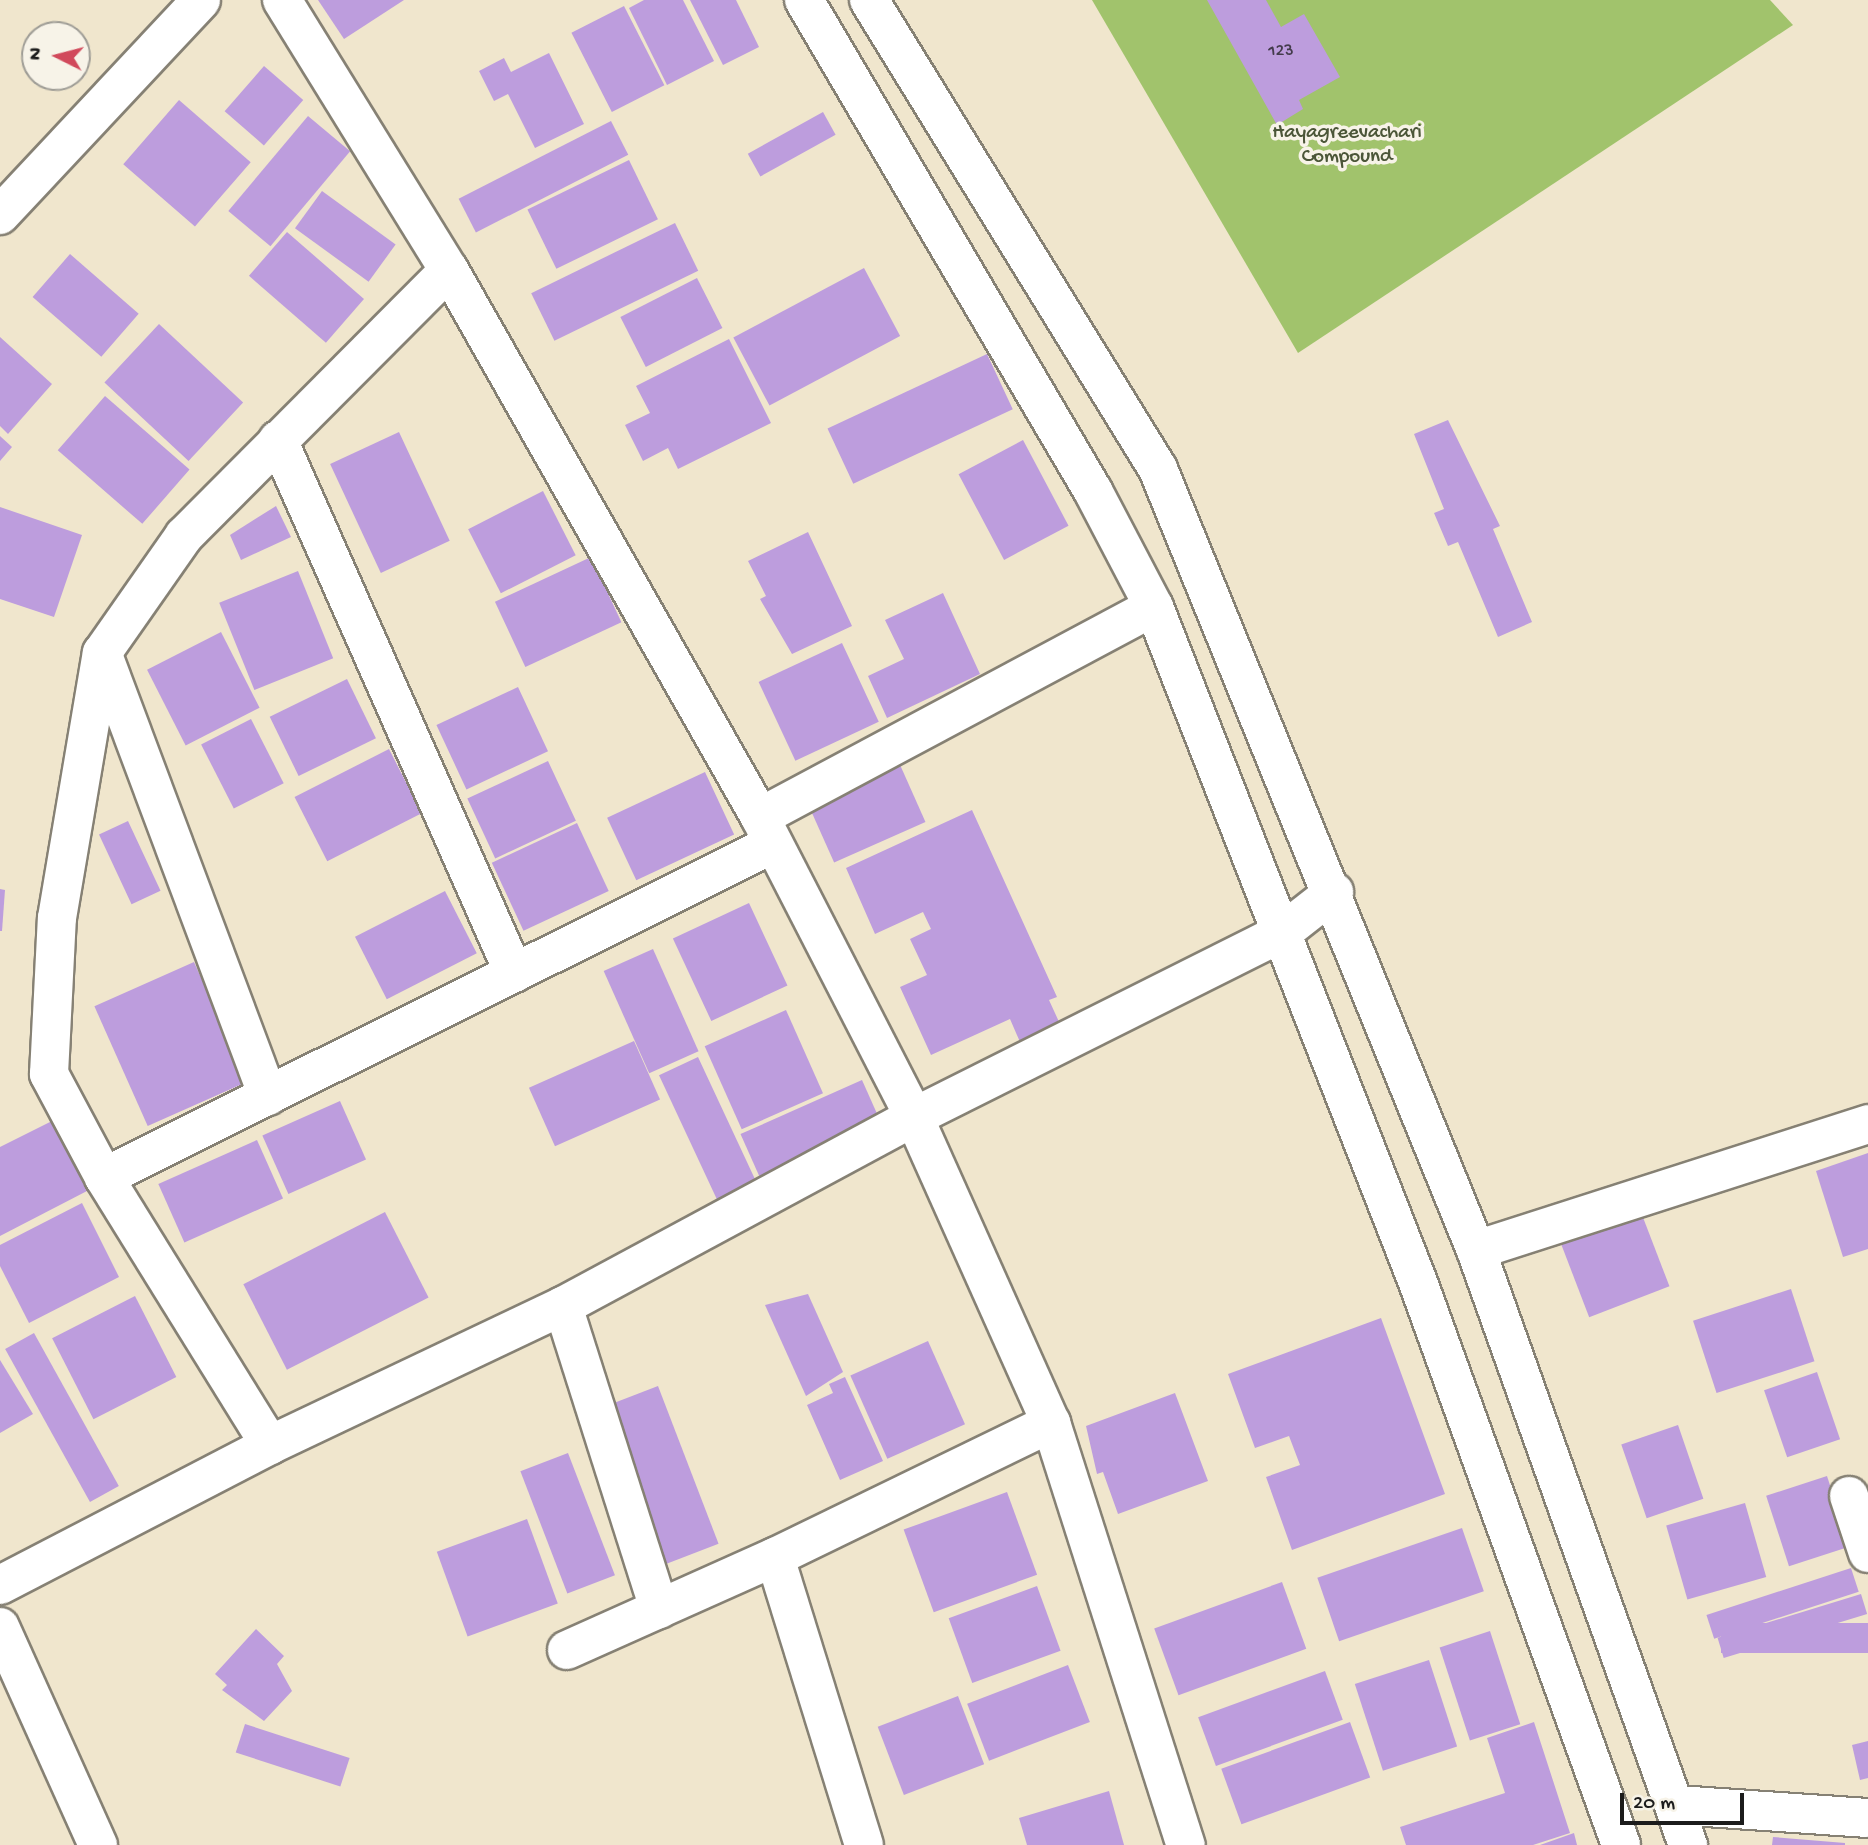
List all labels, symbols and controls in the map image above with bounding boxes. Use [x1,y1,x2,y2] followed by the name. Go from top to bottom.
[21,21,91,91] north arrow
[1268,41,1294,63] house number: 123
[25,47,49,61] text: N
[1272,121,1422,171] park label: Hayagreevachari Compound
[1623,1778,1747,1822] scale bar
[1633,1792,1675,1817] text: 20 m

